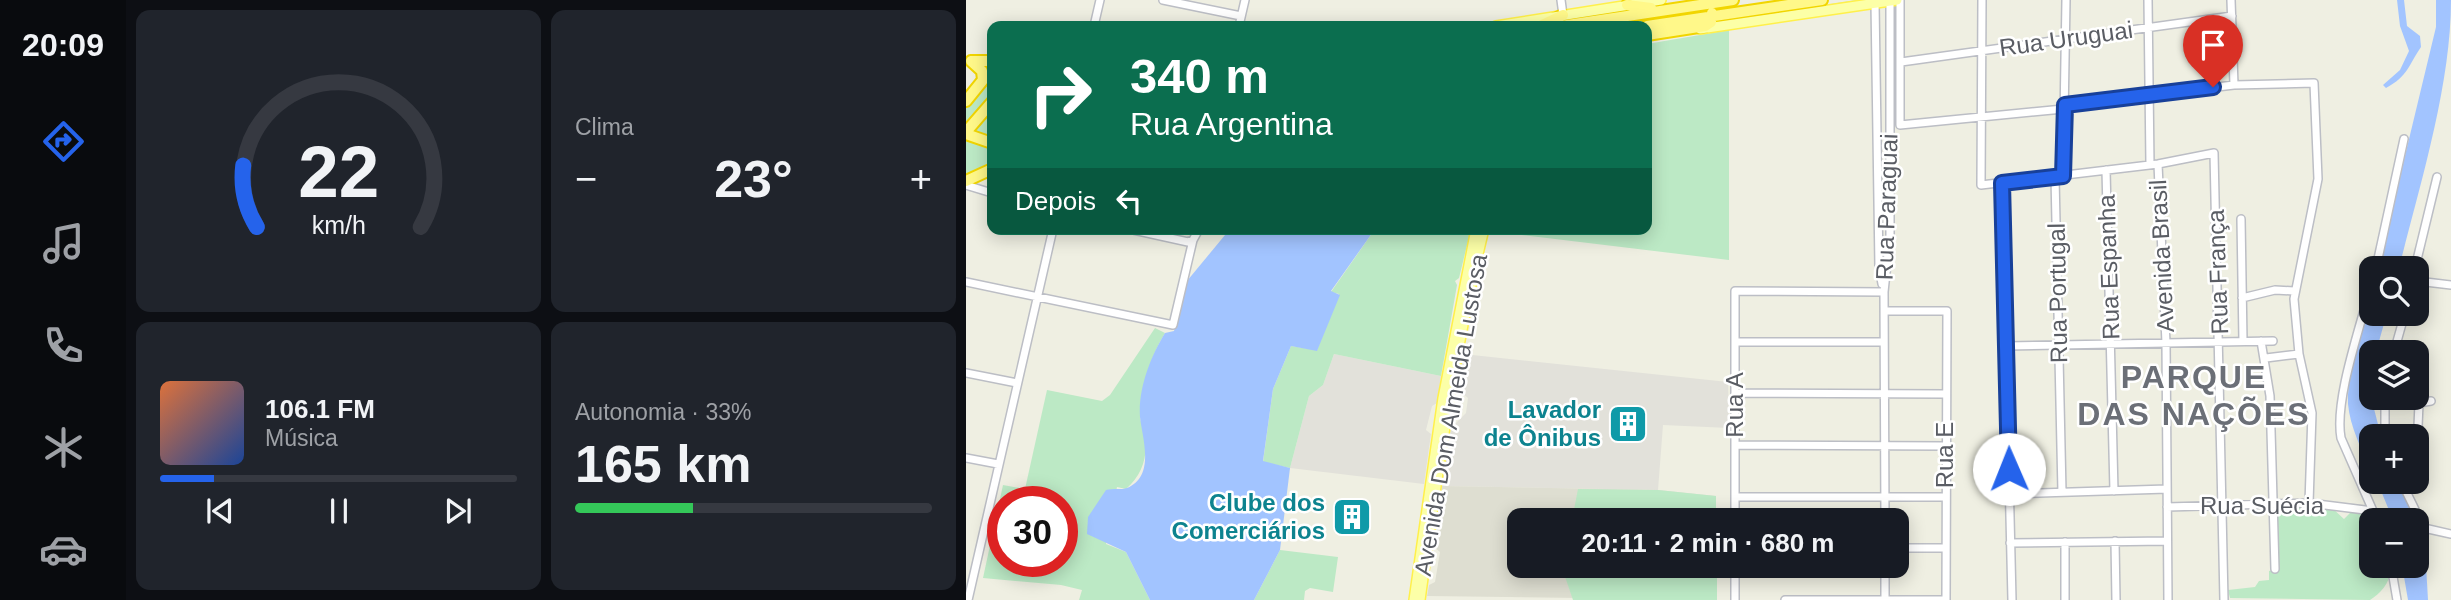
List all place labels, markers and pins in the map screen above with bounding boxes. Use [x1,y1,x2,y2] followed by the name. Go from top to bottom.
[2183,15,2243,87] pin
[1484,396,1601,451] place label: Lavador de Ônibus
[1607,403,1649,445] building icon: Lavador de Ônibus
[1172,489,1325,544] place label: Clube dos Comerciários
[1331,496,1373,538] building icon: Clube dos Comerciários

